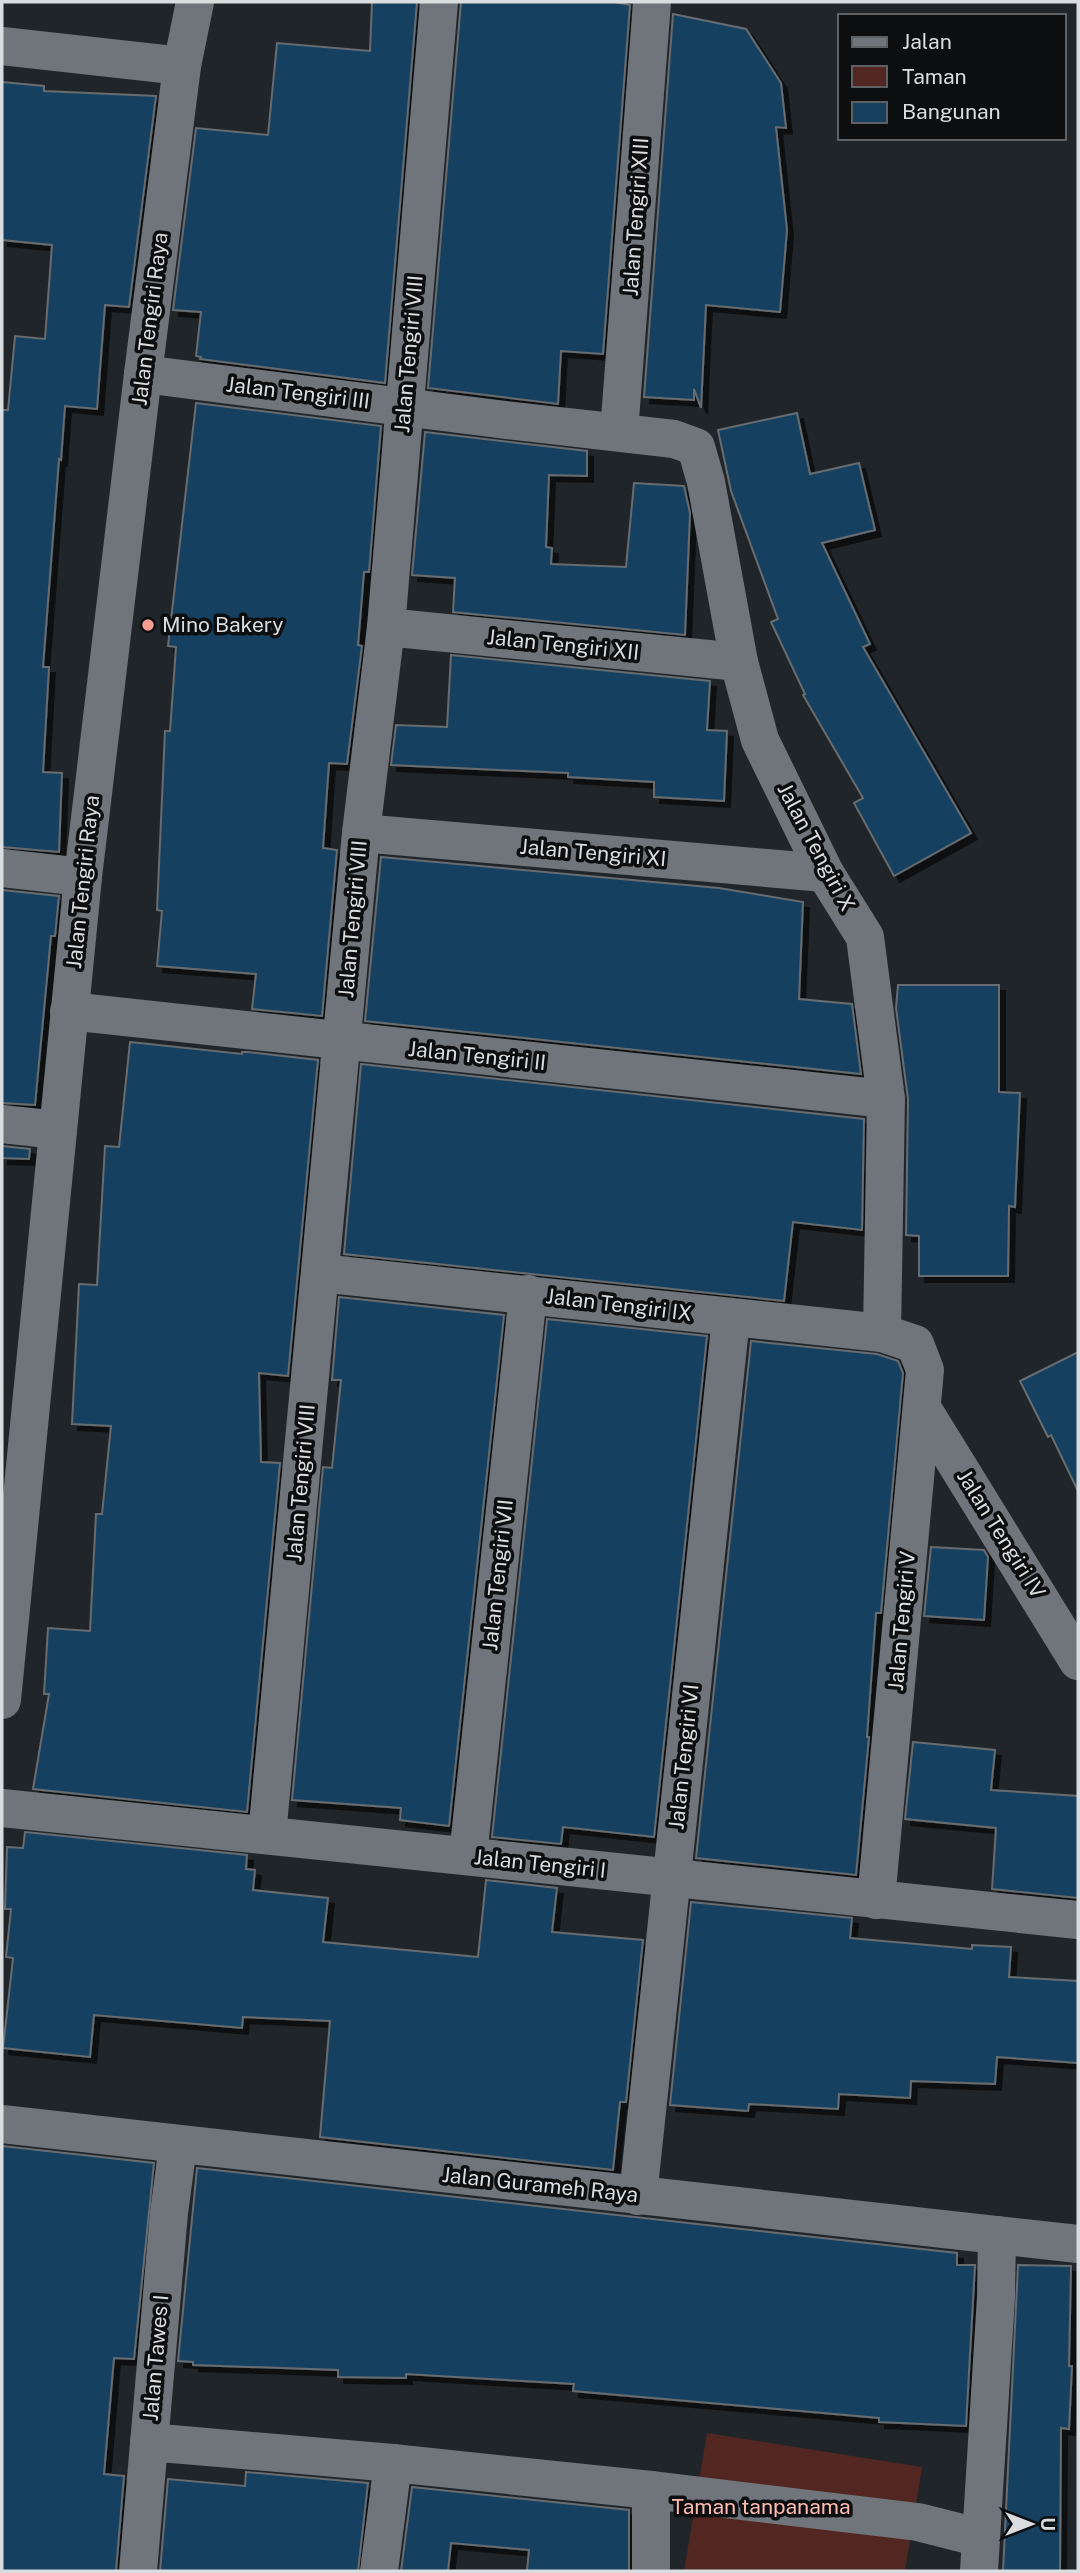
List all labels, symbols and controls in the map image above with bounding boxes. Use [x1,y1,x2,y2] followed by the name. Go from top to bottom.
[838,14,1066,140] legend
[902,29,952,54] text: Jalan
[902,64,967,89] text: Taman
[902,99,1001,124] text: Bangunan
[617,137,654,297] street label: Jalan Tengiri XIII
[126,231,173,407] street label: Jalan Tengiri Raya
[389,274,428,434] street label: Jalan Tengiri VIII
[225,371,371,414] street label: Jalan Tengiri III
[162,612,284,637] place label: Mino Bakery
[140,617,156,633] marker: Mino Bakery
[486,624,641,665] street label: Jalan Tengiri XII
[772,779,861,915] street label: Jalan Tengiri X
[61,794,104,970] street label: Jalan Tengiri Raya
[519,834,667,871] street label: Jalan Tengiri XI
[333,839,372,999] street label: Jalan Tengiri VIII
[407,1036,547,1075] street label: Jalan Tengiri II
[544,1283,694,1326] street label: Jalan Tengiri IX
[281,1403,320,1563] street label: Jalan Tengiri VIII
[952,1465,1051,1603] street label: Jalan Tengiri IV
[477,1498,518,1652] street label: Jalan Tengiri VII
[883,1550,920,1692] street label: Jalan Tengiri V
[663,1683,704,1831] street label: Jalan Tengiri VI
[473,1844,607,1883] street label: Jalan Tengiri I
[441,2162,639,2207] street label: Jalan Gurameh Raya
[138,2294,173,2422] street label: Jalan Tawes I
[996,2489,1066,2559] north arrow
[671,2494,851,2519] park label: Taman tanpanama
[1037,2517,1059,2531] text: U

